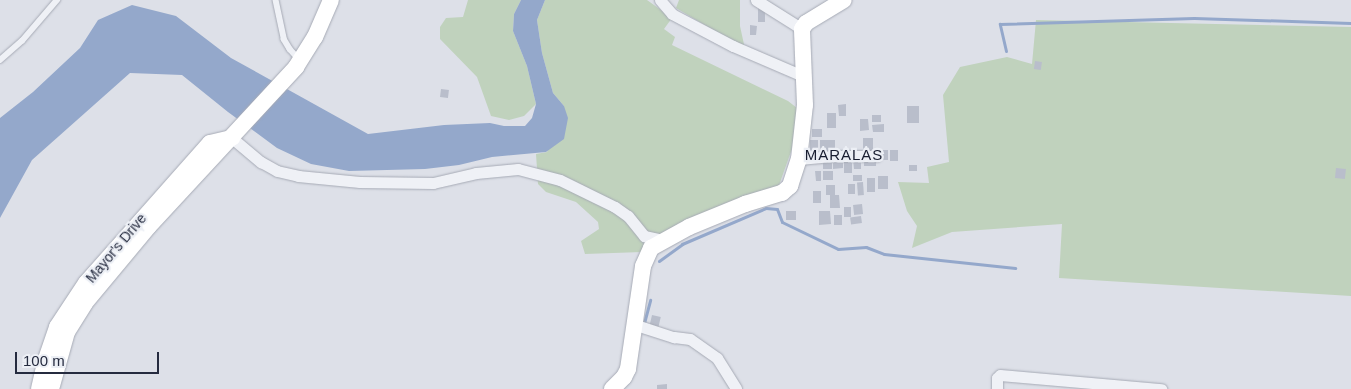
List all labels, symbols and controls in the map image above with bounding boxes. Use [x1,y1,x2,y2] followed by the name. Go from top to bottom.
[804,146,884,164] district label: MARALAS
[82,210,150,286] street label: Mayor's Drive
[18,342,161,374] scale bar
[23,352,65,369] text: 100 m

